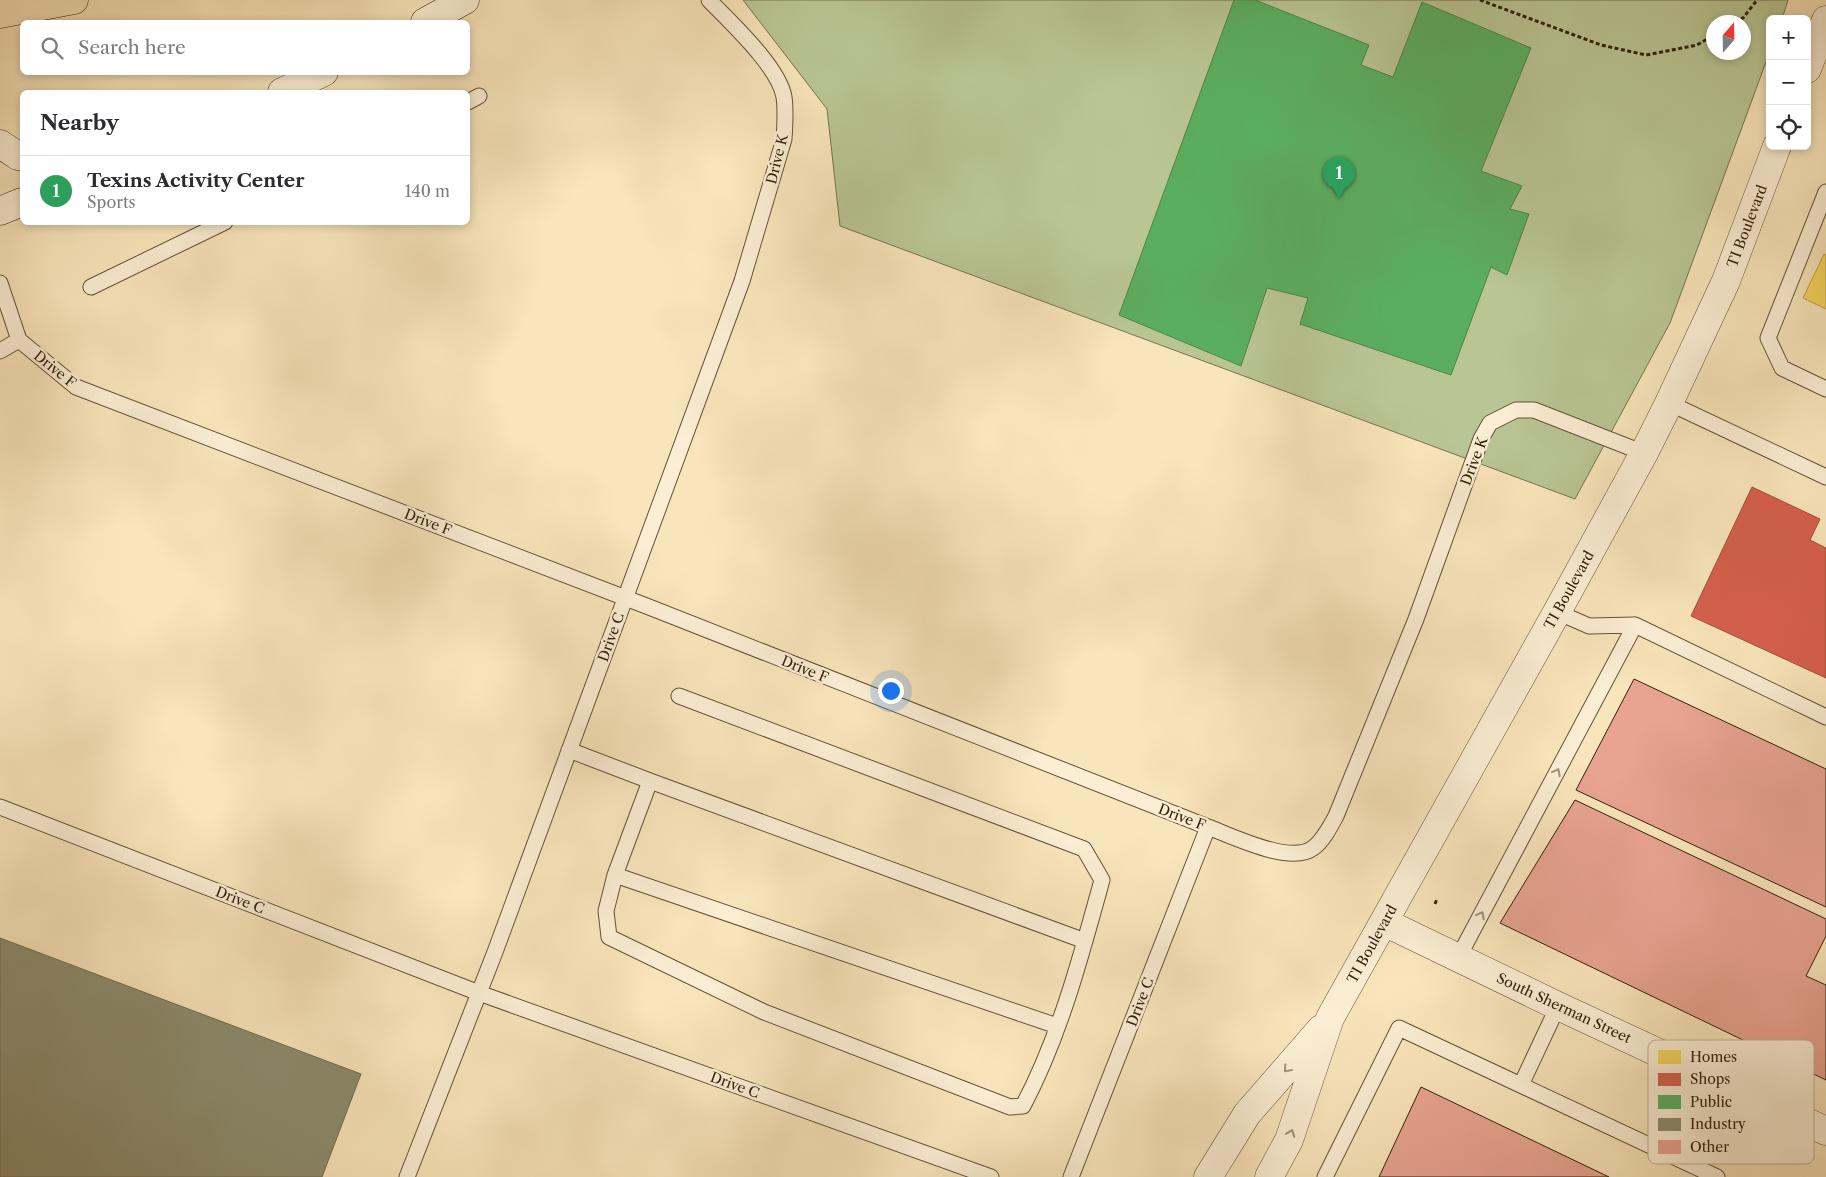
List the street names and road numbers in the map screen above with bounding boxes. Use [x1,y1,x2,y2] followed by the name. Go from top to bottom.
[762,131,792,186] street label: Drive K
[1723,182,1771,270] street label: TI Boulevard
[30,347,80,391] street label: Drive F
[1456,433,1492,488] street label: Drive K
[402,505,454,539] street label: Drive F
[1540,547,1598,632] street label: TI Boulevard
[594,610,628,664] street label: Drive C
[779,651,831,687] street label: Drive F
[1156,800,1208,834] street label: Drive F
[213,882,267,918] street label: Drive C
[1343,901,1401,986] street label: TI Boulevard
[1494,969,1634,1047] street label: South Sherman Street
[1122,975,1158,1029] street label: Drive C
[708,1068,762,1102] street label: Drive C

